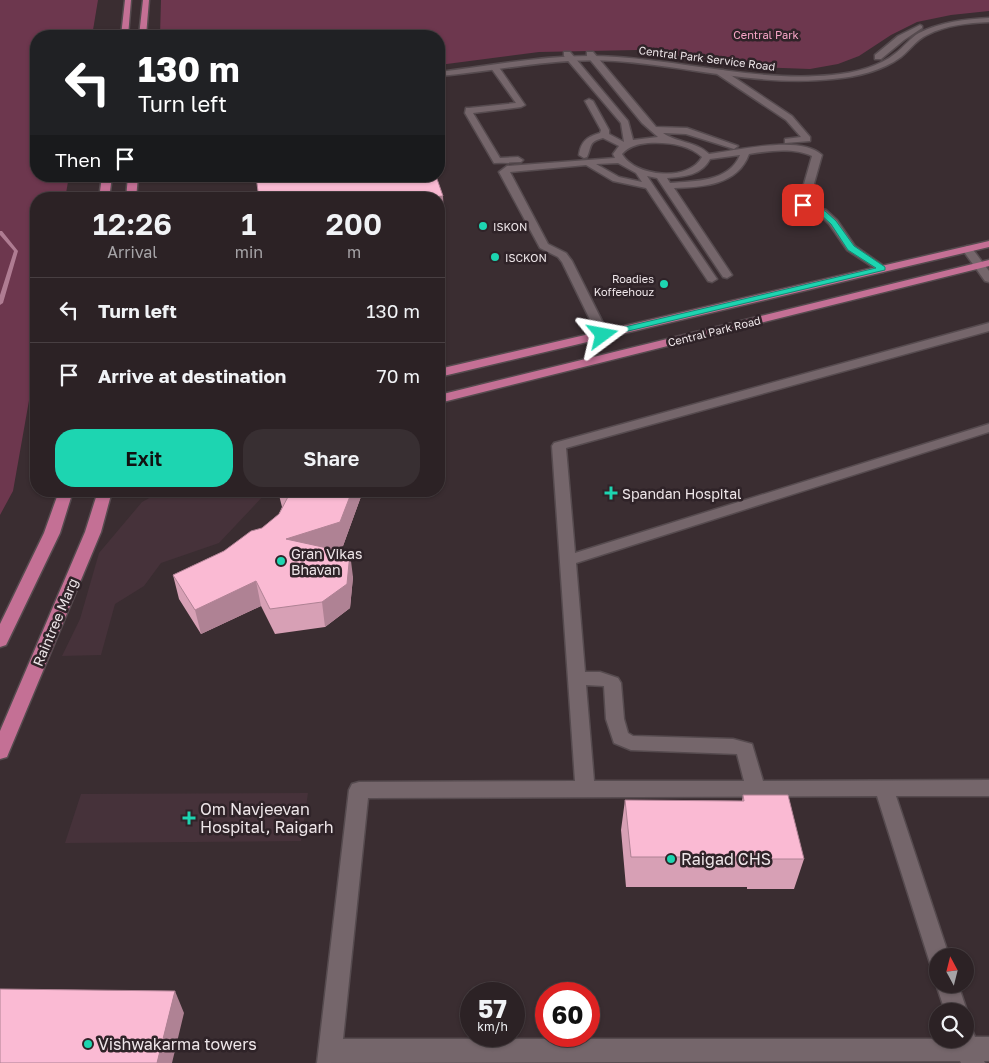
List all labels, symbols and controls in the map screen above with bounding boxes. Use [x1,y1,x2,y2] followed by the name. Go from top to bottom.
[733,28,799,41] park label: Central Park
[638,43,776,73] street label: Central Park Service Road
[138,48,240,90] text: 130 m
[55,50,120,115] icon: left
[138,90,227,117] text: Turn left
[111,145,139,173] icon: arrive
[55,148,101,171] text: Then
[782,184,824,226] pin
[789,191,817,219] icon: arrive
[93,206,172,242] text: 12:26
[241,206,256,242] text: 1
[326,206,382,242] text: 200
[477,220,489,232] marker: ISKON
[493,220,527,233] place label: ISKON
[107,242,157,262] text: Arrival
[235,242,263,262] text: min
[347,242,361,262] text: m
[489,251,501,263] marker: ISCKON
[505,251,547,264] place label: ISCKON
[594,272,654,298] place label: Roadies Koffeehouz
[658,278,670,290] marker: Roadies Koffeehouz
[55,296,83,324] icon: left
[98,299,177,322] text: Turn left
[366,299,420,322] text: 130 m
[576,308,628,360] position arrow
[666,313,762,349] street label: Central Park Road
[55,361,83,389] icon: arrive
[98,364,286,387] text: Arrive at destination
[377,364,420,387] text: 70 m
[55,429,233,487] button: Exit
[243,429,420,487] button: Share
[622,485,742,502] place label: Spandan Hospital
[604,486,618,500] marker: Spandan Hospital
[291,545,362,578] place label: Gran Vikas Bhavan
[275,555,287,567] marker: Gran Vikas Bhavan
[29,575,81,669] street label: Raintree Marg
[200,799,334,837] place label: Om Navjeevan Hospital, Raigarh
[182,811,196,825] marker: Om Navjeevan Hospital, Raigarh
[681,849,771,869] place label: Raigad CHS
[665,853,677,865] marker: Raigad CHS
[929,948,974,992] north arrow
[929,948,974,1048] map controls
[535,982,600,1047] speed limit sign: 60
[478,993,507,1024] text: 57
[929,1003,974,1048] button: search
[477,1019,508,1034] text: km/h
[98,1034,257,1054] place label: Vishwakarma towers
[82,1038,94,1050] marker: Vishwakarma towers

